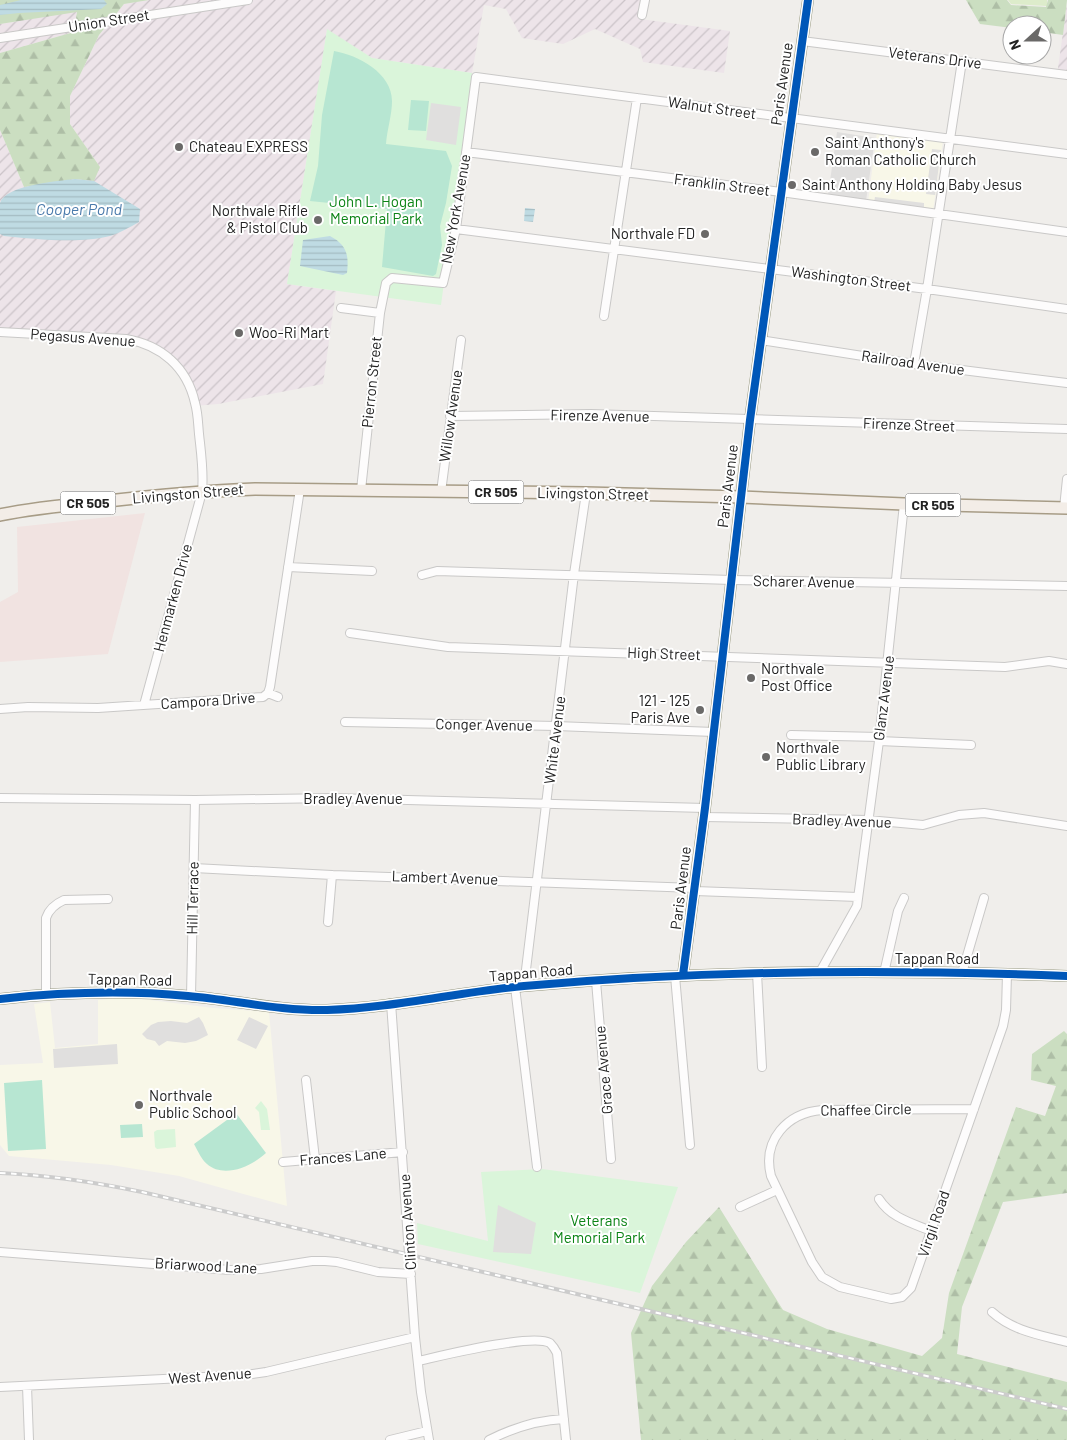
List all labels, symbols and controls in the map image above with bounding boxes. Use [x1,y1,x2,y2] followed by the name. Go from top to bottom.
[67,5,151,35] street label: Union Street
[1002,15,1052,65] north arrow
[1005,37,1024,52] text: N
[766,41,796,127] street label: Paris Avenue
[887,42,983,72] street label: Veterans Drive
[667,92,758,122] street label: Walnut Street
[825,133,976,168] place label: Saint Anthony's Roman Catholic Church
[189,137,308,155] place label: Chateau EXPRESS
[173,141,185,153] marker: Chateau EXPRESS
[809,146,821,158] marker: Saint Anthony's Roman Catholic Church
[437,153,474,265] street label: New York Avenue
[673,169,771,199] street label: Franklin Street
[802,175,1022,193] place label: Saint Anthony Holding Baby Jesus
[786,179,798,191] marker: Saint Anthony Holding Baby Jesus
[329,192,423,227] park label: John L. Hogan Memorial Park
[36,199,122,218] water label: Cooper Pond
[212,201,308,236] place label: Northvale Rifle & Pistol Club
[312,214,324,226] marker: Northvale Rifle & Pistol Club
[611,224,695,242] place label: Northvale FD
[699,228,711,240] marker: Northvale FD
[790,262,912,294] street label: Washington Street
[249,323,329,341] place label: Woo-Ri Mart
[30,324,136,350] street label: Pegasus Avenue
[233,327,245,339] marker: Woo-Ri Mart
[357,335,385,428] street label: Pierron Street
[860,346,966,378] street label: Railroad Avenue
[435,368,465,463] street label: Willow Avenue
[550,405,650,425] street label: Firenze Avenue
[863,413,956,435] street label: Firenze Street
[713,443,741,528] street label: Paris Avenue
[131,479,244,507] street label: Livingston Street
[468,481,524,504] road number: CR 505
[537,483,649,503] street label: Livingston Street
[61,492,116,514] road number: CR 505
[906,494,960,516] road number: CR 505
[149,542,195,654] street label: Henmarken Drive
[753,571,855,591] street label: Scharer Avenue
[627,643,701,663] street label: High Street
[869,654,897,742] street label: Glanz Avenue
[761,659,833,694] place label: Northvale Post Office
[745,672,757,684] marker: Northvale Post Office
[160,688,256,712] street label: Campora Drive
[630,691,690,726] place label: 121 - 125 Paris Ave
[540,695,568,785] street label: White Avenue
[694,704,706,716] marker: 121 - 125 Paris Ave
[435,714,533,734] street label: Conger Avenue
[776,738,866,773] place label: Northvale Public Library
[760,751,772,763] marker: Northvale Public Library
[303,789,403,807] street label: Bradley Avenue
[792,809,892,831] street label: Bradley Avenue
[666,845,694,930] street label: Paris Avenue
[182,861,202,935] street label: Hill Terrace
[392,866,499,888] street label: Lambert Avenue
[895,949,979,967] street label: Tappan Road
[488,959,574,985] street label: Tappan Road
[88,969,172,989] street label: Tappan Road
[590,1025,616,1115] street label: Grace Avenue
[149,1086,237,1121] place label: Northvale Public School
[133,1099,145,1111] marker: Northvale Public School
[820,1099,912,1119] street label: Chaffee Circle
[299,1143,387,1169] street label: Frances Lane
[395,1173,419,1271] street label: Clinton Avenue
[913,1188,953,1259] street label: Virgil Road
[553,1211,646,1246] park label: Veterans Memorial Park
[154,1253,258,1277] street label: Briarwood Lane
[168,1363,252,1387] street label: West Avenue

